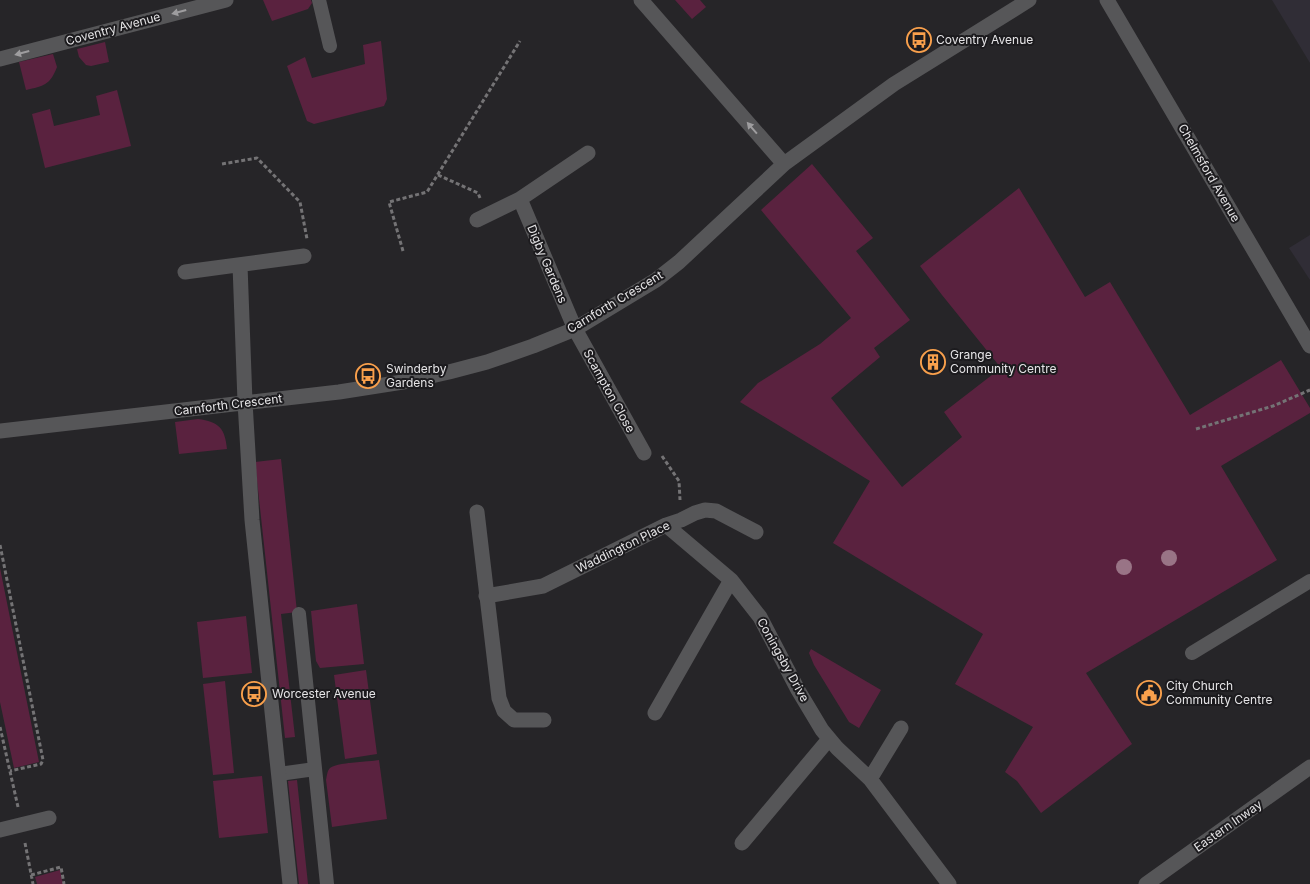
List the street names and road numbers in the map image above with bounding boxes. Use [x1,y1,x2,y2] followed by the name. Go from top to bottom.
[64,9,162,48] street label: Coventry Avenue
[1175,121,1244,225] street label: Chelmsford Avenue
[524,222,571,305] street label: Digby Gardens
[564,267,665,336] street label: Carnforth Crescent
[580,346,639,435] street label: Scampton Close
[173,390,283,419] street label: Carnforth Crescent
[573,517,672,576] street label: Waddington Place
[754,615,813,704] street label: Coningsby Drive
[1191,796,1265,855] street label: Eastern Inway

